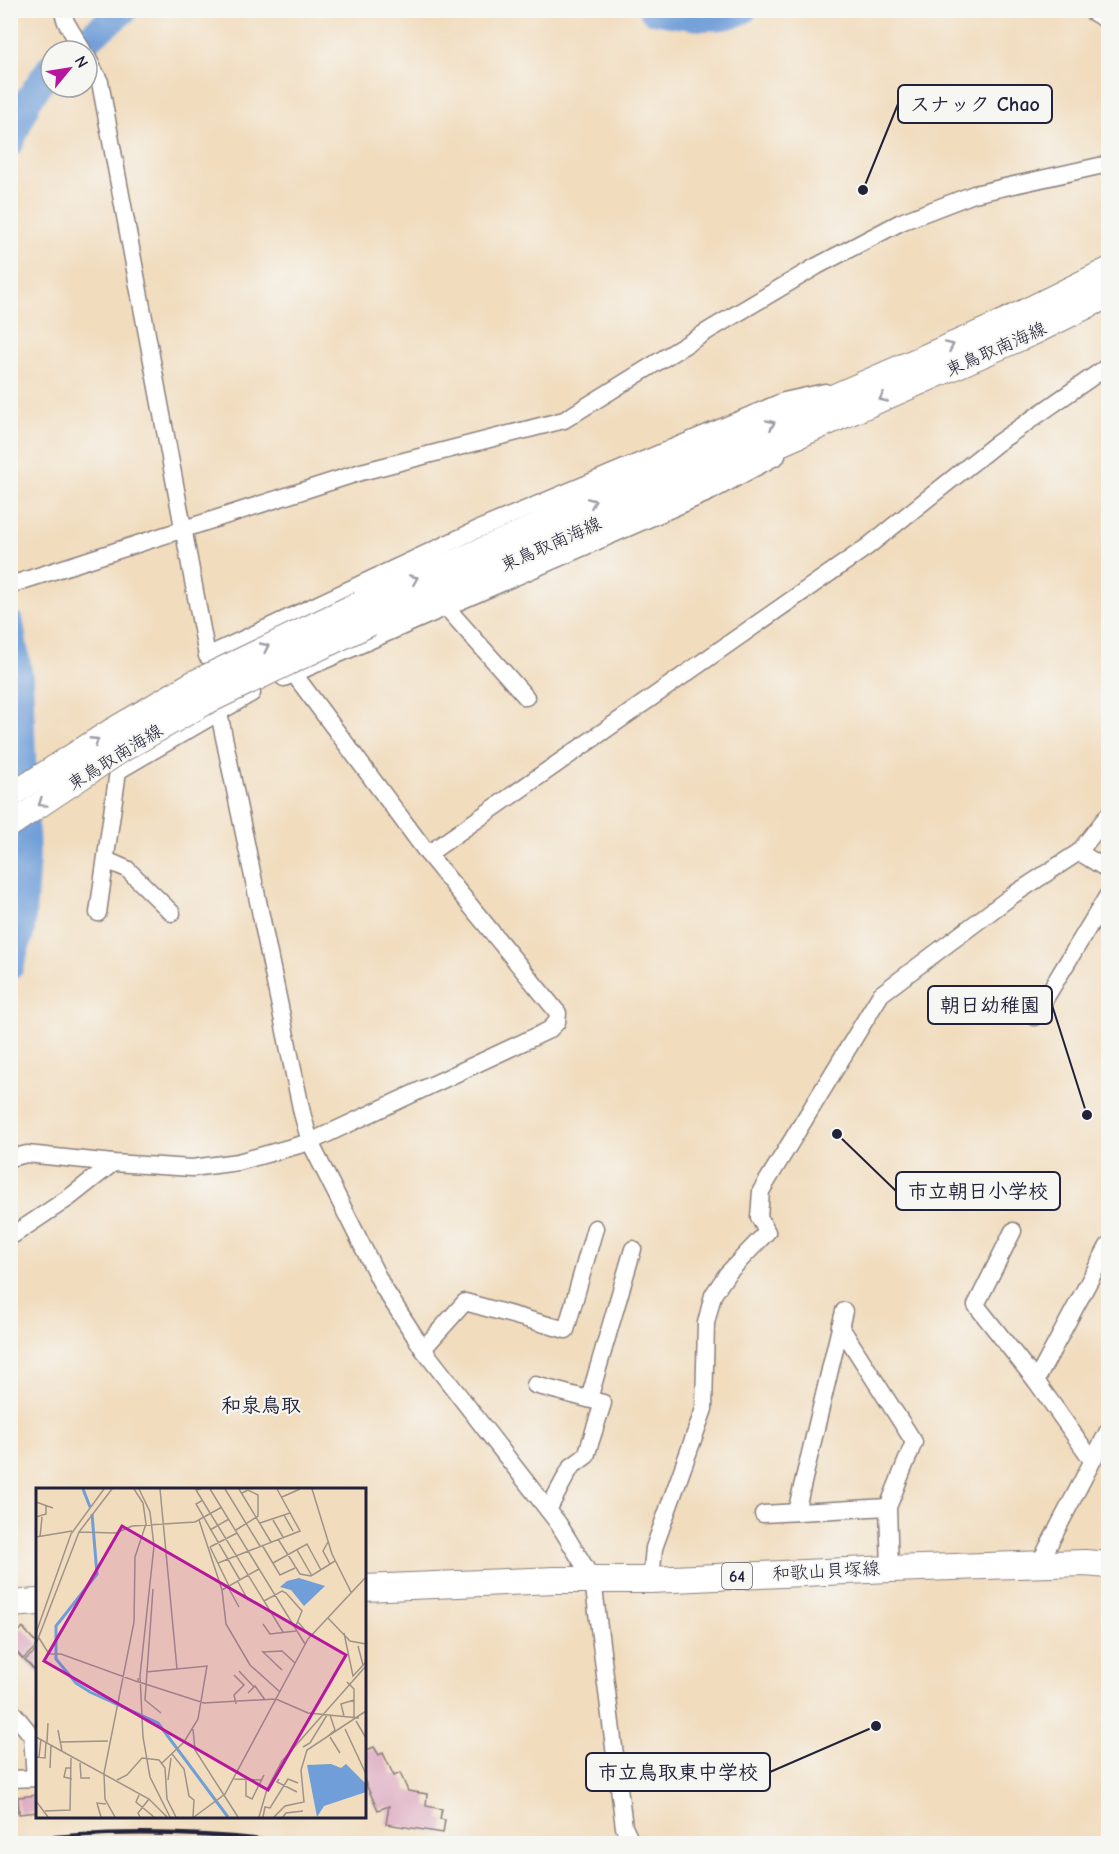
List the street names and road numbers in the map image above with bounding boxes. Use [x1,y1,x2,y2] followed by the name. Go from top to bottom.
[943,318,1050,381] street label: 東鳥取南海線
[498,513,605,576] street label: 東鳥取南海線
[64,720,167,795] street label: 東鳥取南海線
[772,1558,881,1585] street label: 和歌山貝塚線
[722,1563,752,1589] road number: 64

